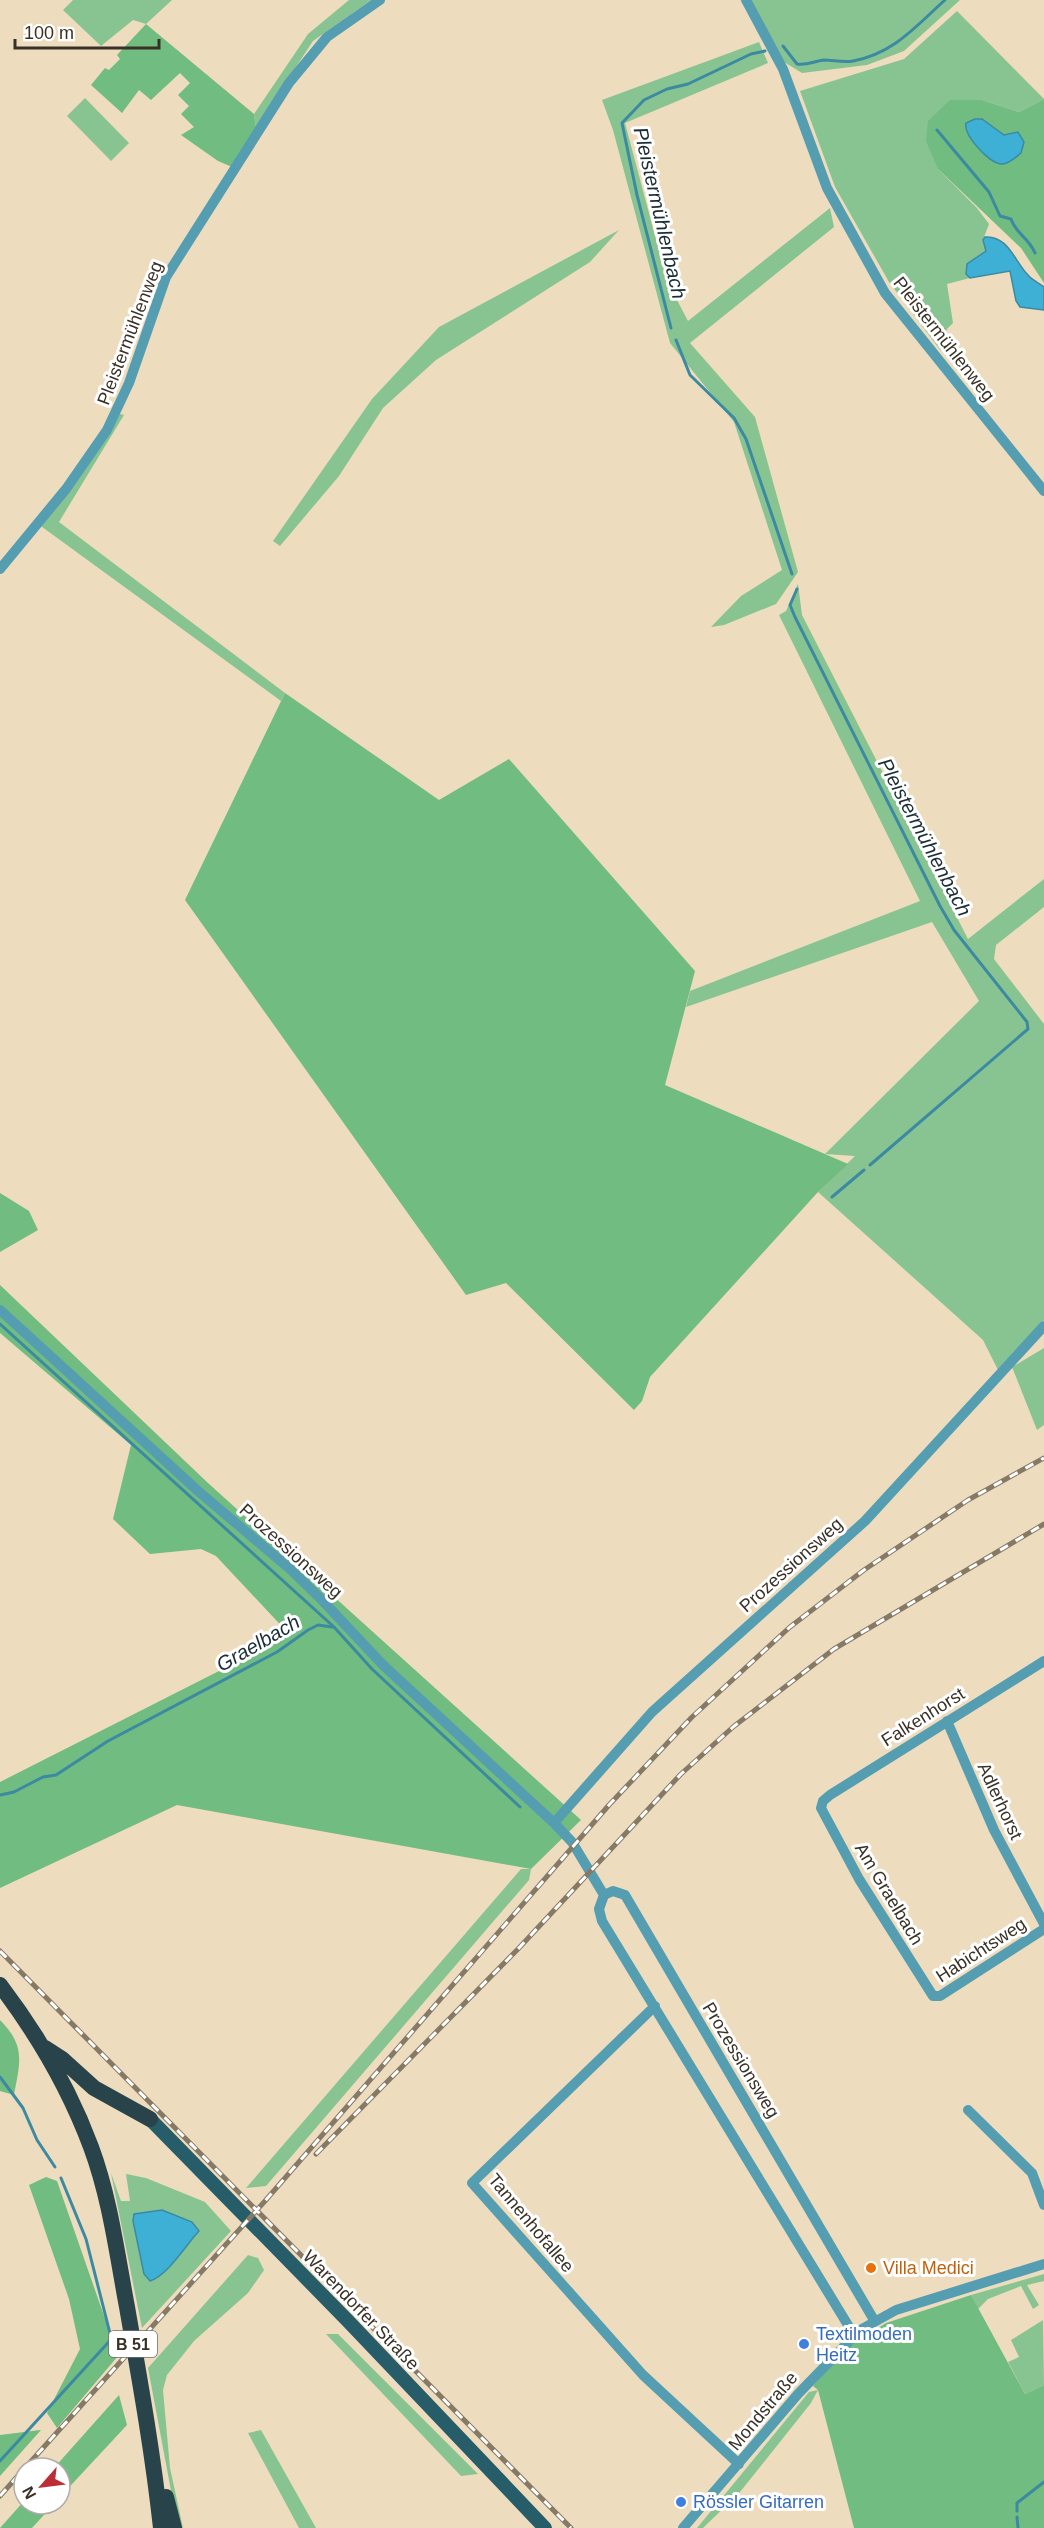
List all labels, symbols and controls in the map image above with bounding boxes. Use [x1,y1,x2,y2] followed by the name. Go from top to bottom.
[15,12,159,50] scale bar
[24,23,74,43] text: 100 m
[630,125,690,301] water label: Pleistermühlenbach
[93,258,167,408] street label: Pleistermühlenweg
[889,273,999,405] street label: Pleistermühlenweg
[874,754,976,920] water label: Pleistermühlenbach
[236,1500,346,1602] street label: Prozessionsweg
[736,1514,846,1616] street label: Prozessionsweg
[213,1610,303,1676] water label: Graelbach
[878,1684,968,1750] street label: Falkenhorst
[974,1760,1026,1842] street label: Adlerhorst
[851,1840,927,1948] street label: Am Graelbach
[932,1914,1030,1986] street label: Habichtsweg
[699,1999,783,2121] street label: Prozessionsweg
[484,2170,578,2276] street label: Tannenhofallee
[299,2246,423,2374] street label: Warendorfer Straße
[883,2258,974,2278] place label: Villa Medici
[864,2261,878,2275] marker: Villa Medici
[816,2324,912,2365] place label: Textilmoden Heitz
[109,2331,157,2357] road number: B 51
[797,2337,811,2351] marker: Textilmoden Heitz
[724,2368,802,2454] street label: Mondstraße
[12,2456,72,2516] north arrow
[19,2484,39,2502] text: N
[693,2492,824,2512] place label: Rössler Gitarren
[674,2495,688,2509] marker: Rössler Gitarren

